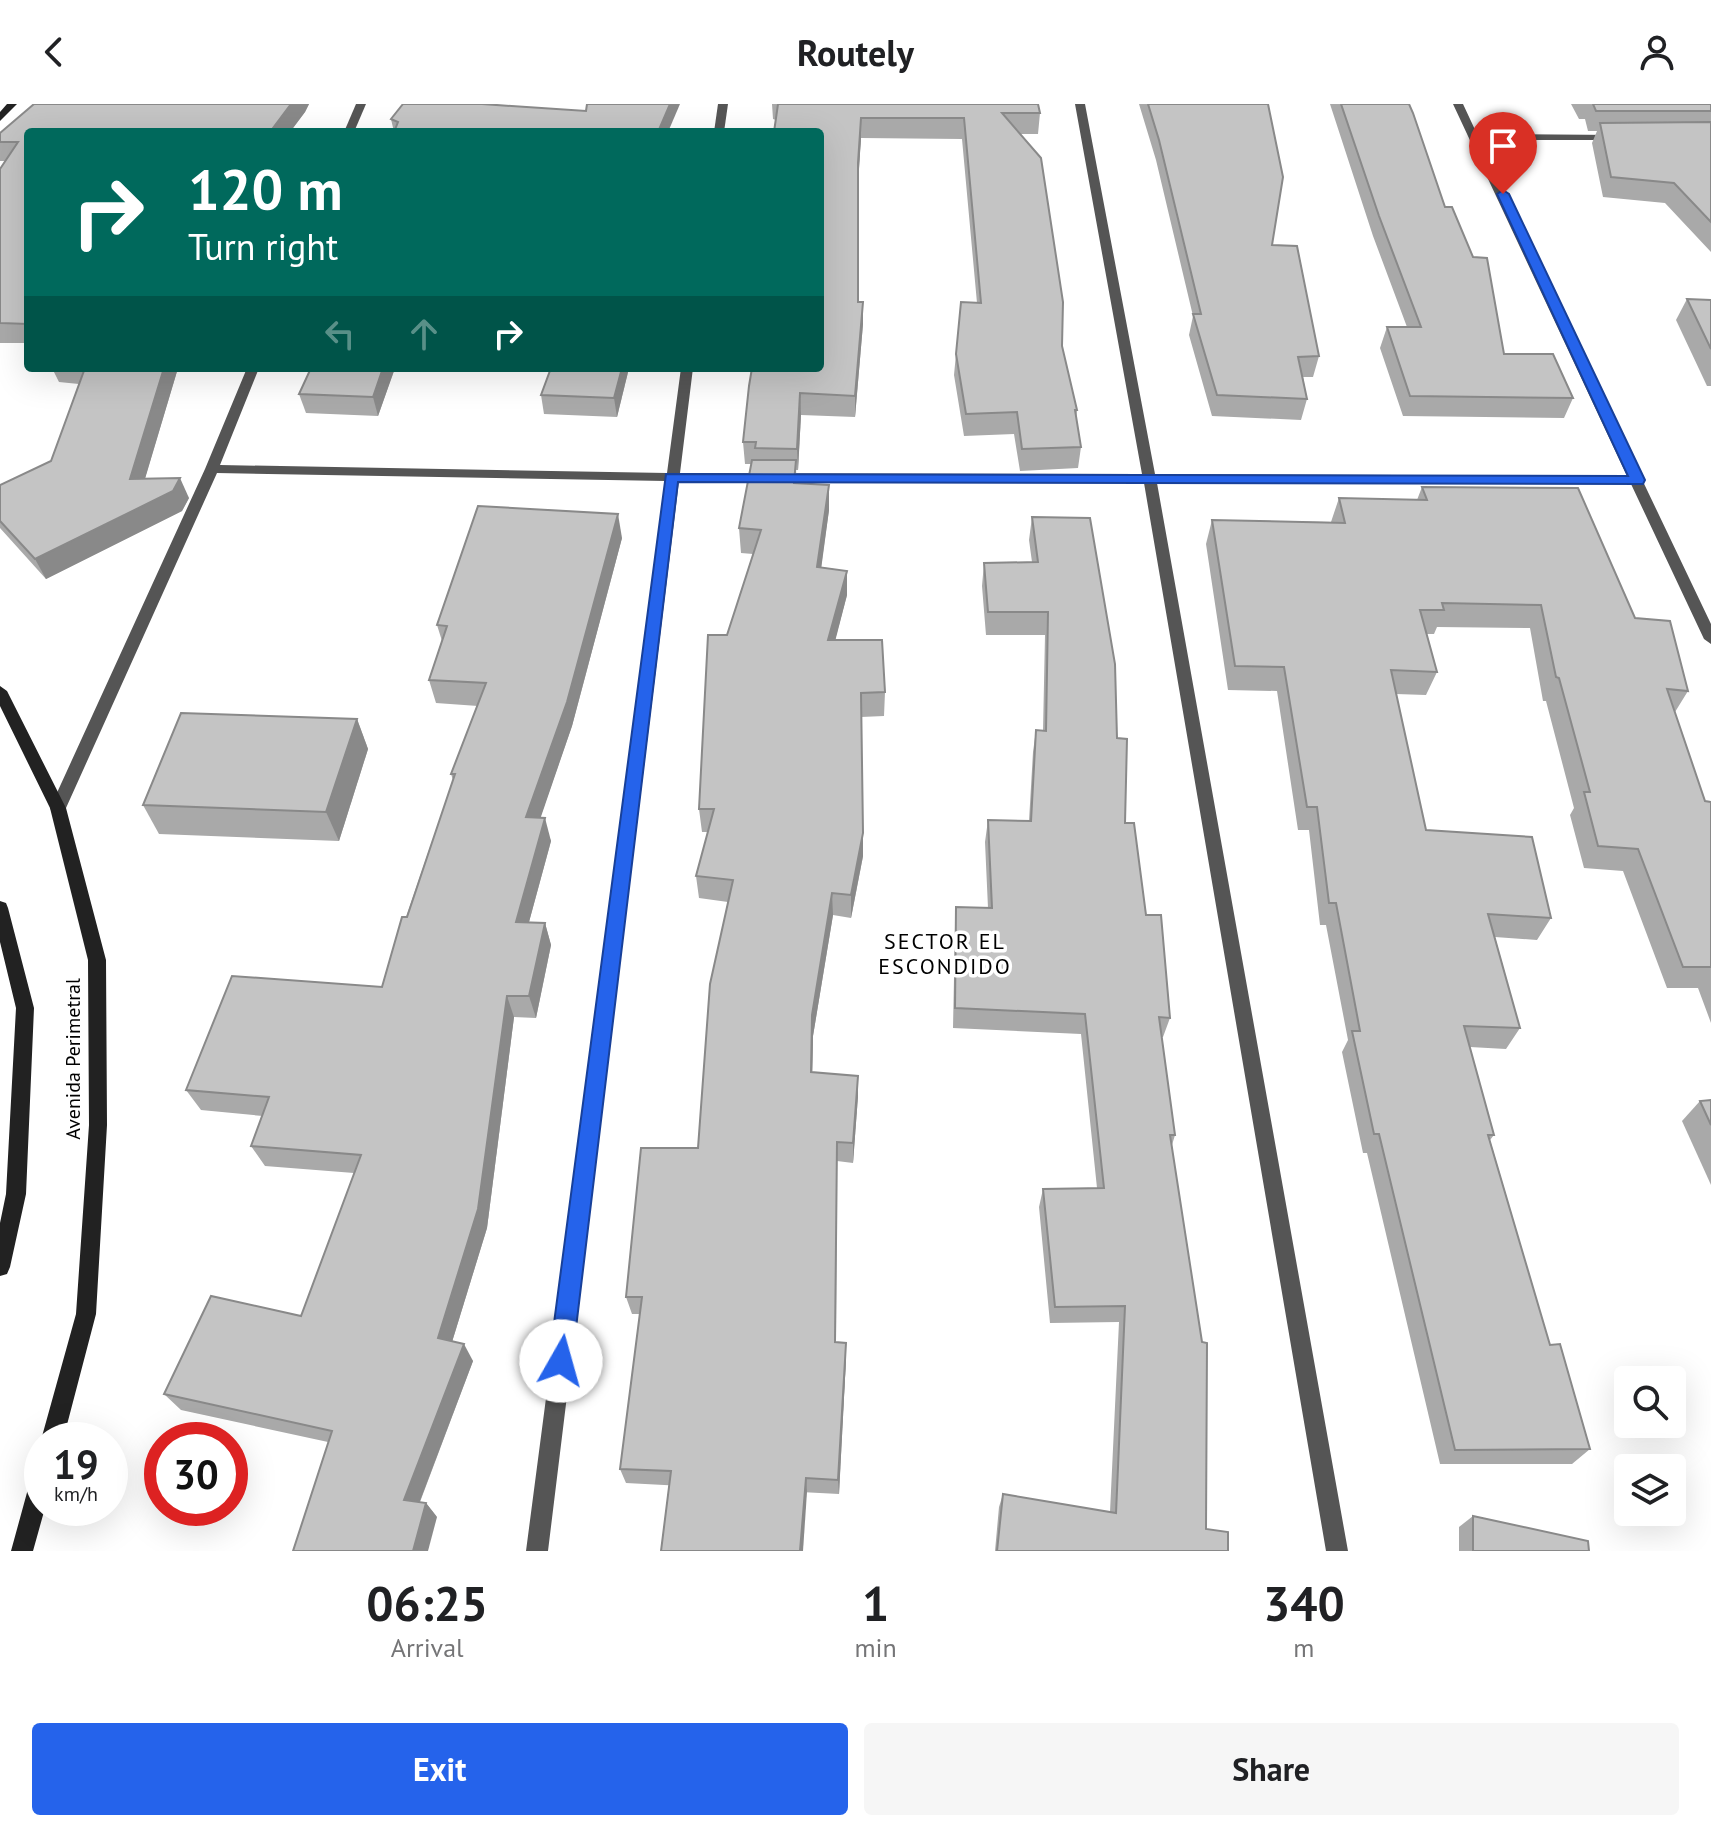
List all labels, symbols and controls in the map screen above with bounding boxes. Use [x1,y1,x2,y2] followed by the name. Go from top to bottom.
[797,29,914,76] text: Routely
[32,30,76,74] icon: back
[1635,30,1679,74] icon: person
[1469,112,1537,194] pin
[1481,124,1525,168] icon: arrive
[188,153,343,225] text: 120 m
[56,160,160,264] icon: right
[188,223,338,270] text: Turn right
[318,312,362,356] icon: left
[402,312,446,356] icon: ahead
[486,312,530,356] icon: right
[878,927,1012,980] district label: SECTOR EL ESCONDIDO
[60,978,86,1140] street label: Avenida Perimetral
[519,1319,603,1403] position arrow
[1614,1366,1686,1526] map controls
[1614,1366,1686,1438] button: search
[144,1422,248,1526] speed limit sign: 30
[53,1438,99,1490] text: 19
[1614,1454,1686,1526] button: layers
[54,1481,98,1507] text: km/h
[366,1572,488,1634] text: 06:25
[862,1572,889,1634] text: 1
[1263,1572,1345,1634] text: 340
[391,1631,464,1664] text: Arrival
[854,1631,897,1664] text: min
[1293,1631,1314,1664] text: m
[32,1723,848,1815] button: Exit
[864,1723,1679,1815] button: Share

